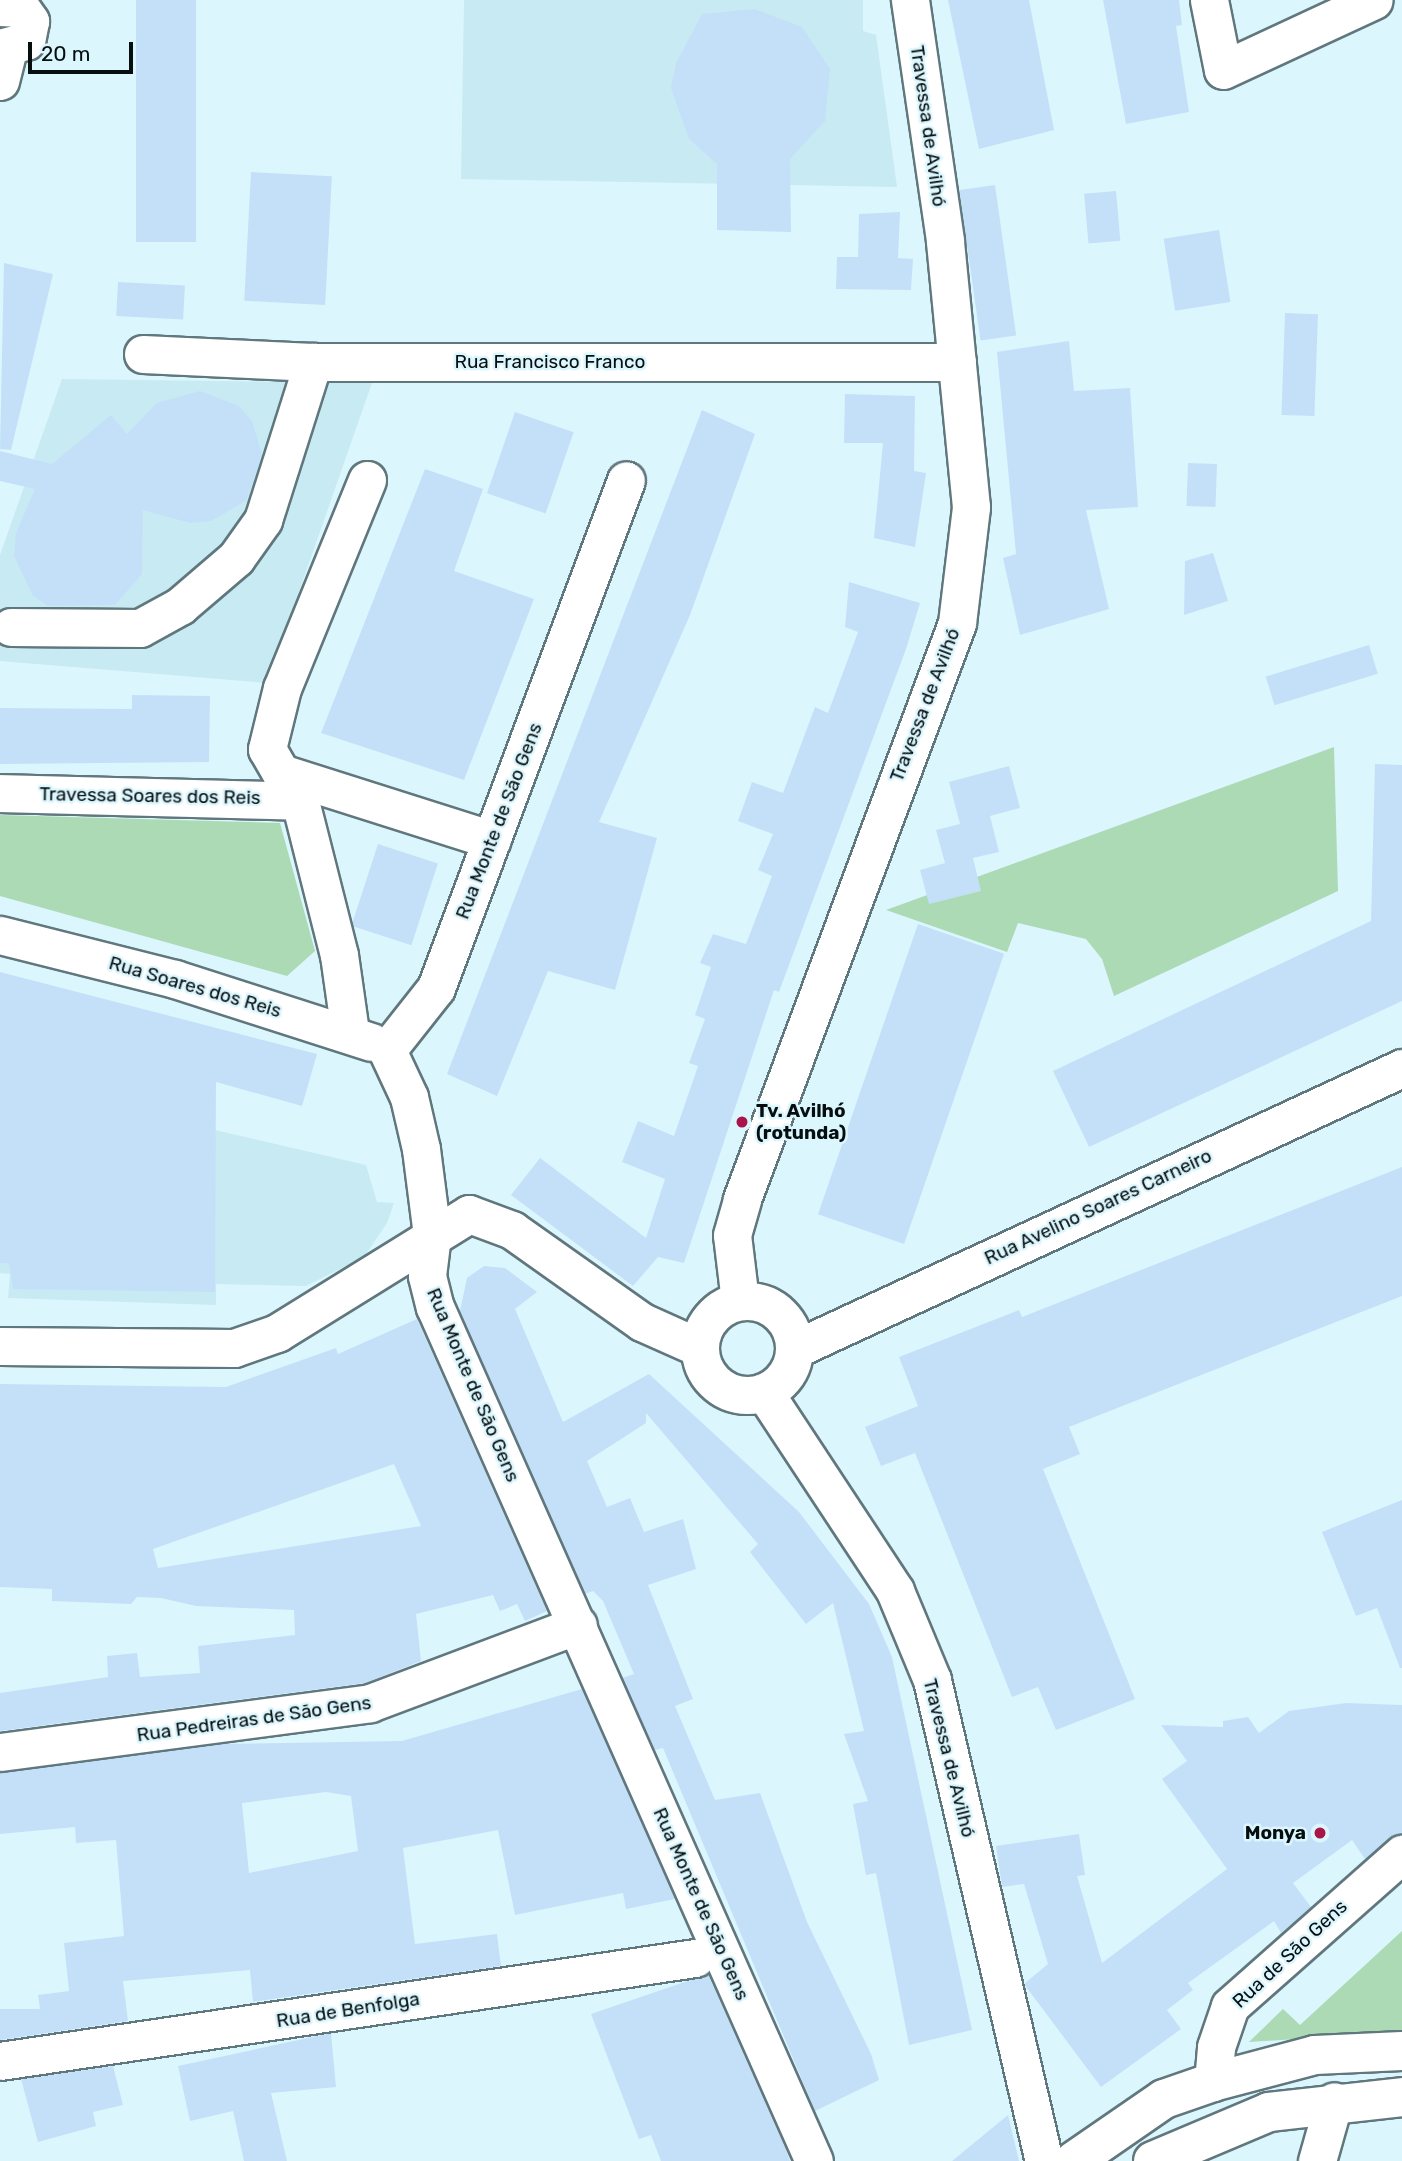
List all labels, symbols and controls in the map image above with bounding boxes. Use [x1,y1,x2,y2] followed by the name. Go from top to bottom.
[32,28,136,72] scale bar
[41,41,90,66] text: 20 m
[905,44,951,208] street label: Travessa de Avilhó
[454,351,646,373] street label: Rua Francisco Franco
[885,625,965,785] street label: Travessa de Avilhó
[451,720,547,922] street label: Rua Monte de São Gens
[39,783,261,809] street label: Travessa Soares dos Reis
[106,952,284,1022] street label: Rua Soares dos Reis
[756,1100,846,1144] place label: Tv. Avilhó (rotunda)
[734,1114,750,1130] marker: Tv. Avilhó (rotunda)
[981,1144,1215,1270] street label: Rua Avelino Soares Carneiro
[422,1285,524,1485] street label: Rua Monte de São Gens
[918,1676,980,1840] street label: Travessa de Avilhó
[135,1691,373,1747] street label: Rua Pedreiras de São Gens
[648,1804,754,2004] street label: Rua Monte de São Gens
[1245,1822,1306,1844] place label: Monya
[1312,1825,1328,1841] marker: Monya
[1228,1895,1352,2013] street label: Rua de São Gens
[275,1987,421,2033] street label: Rua de Benfolga

